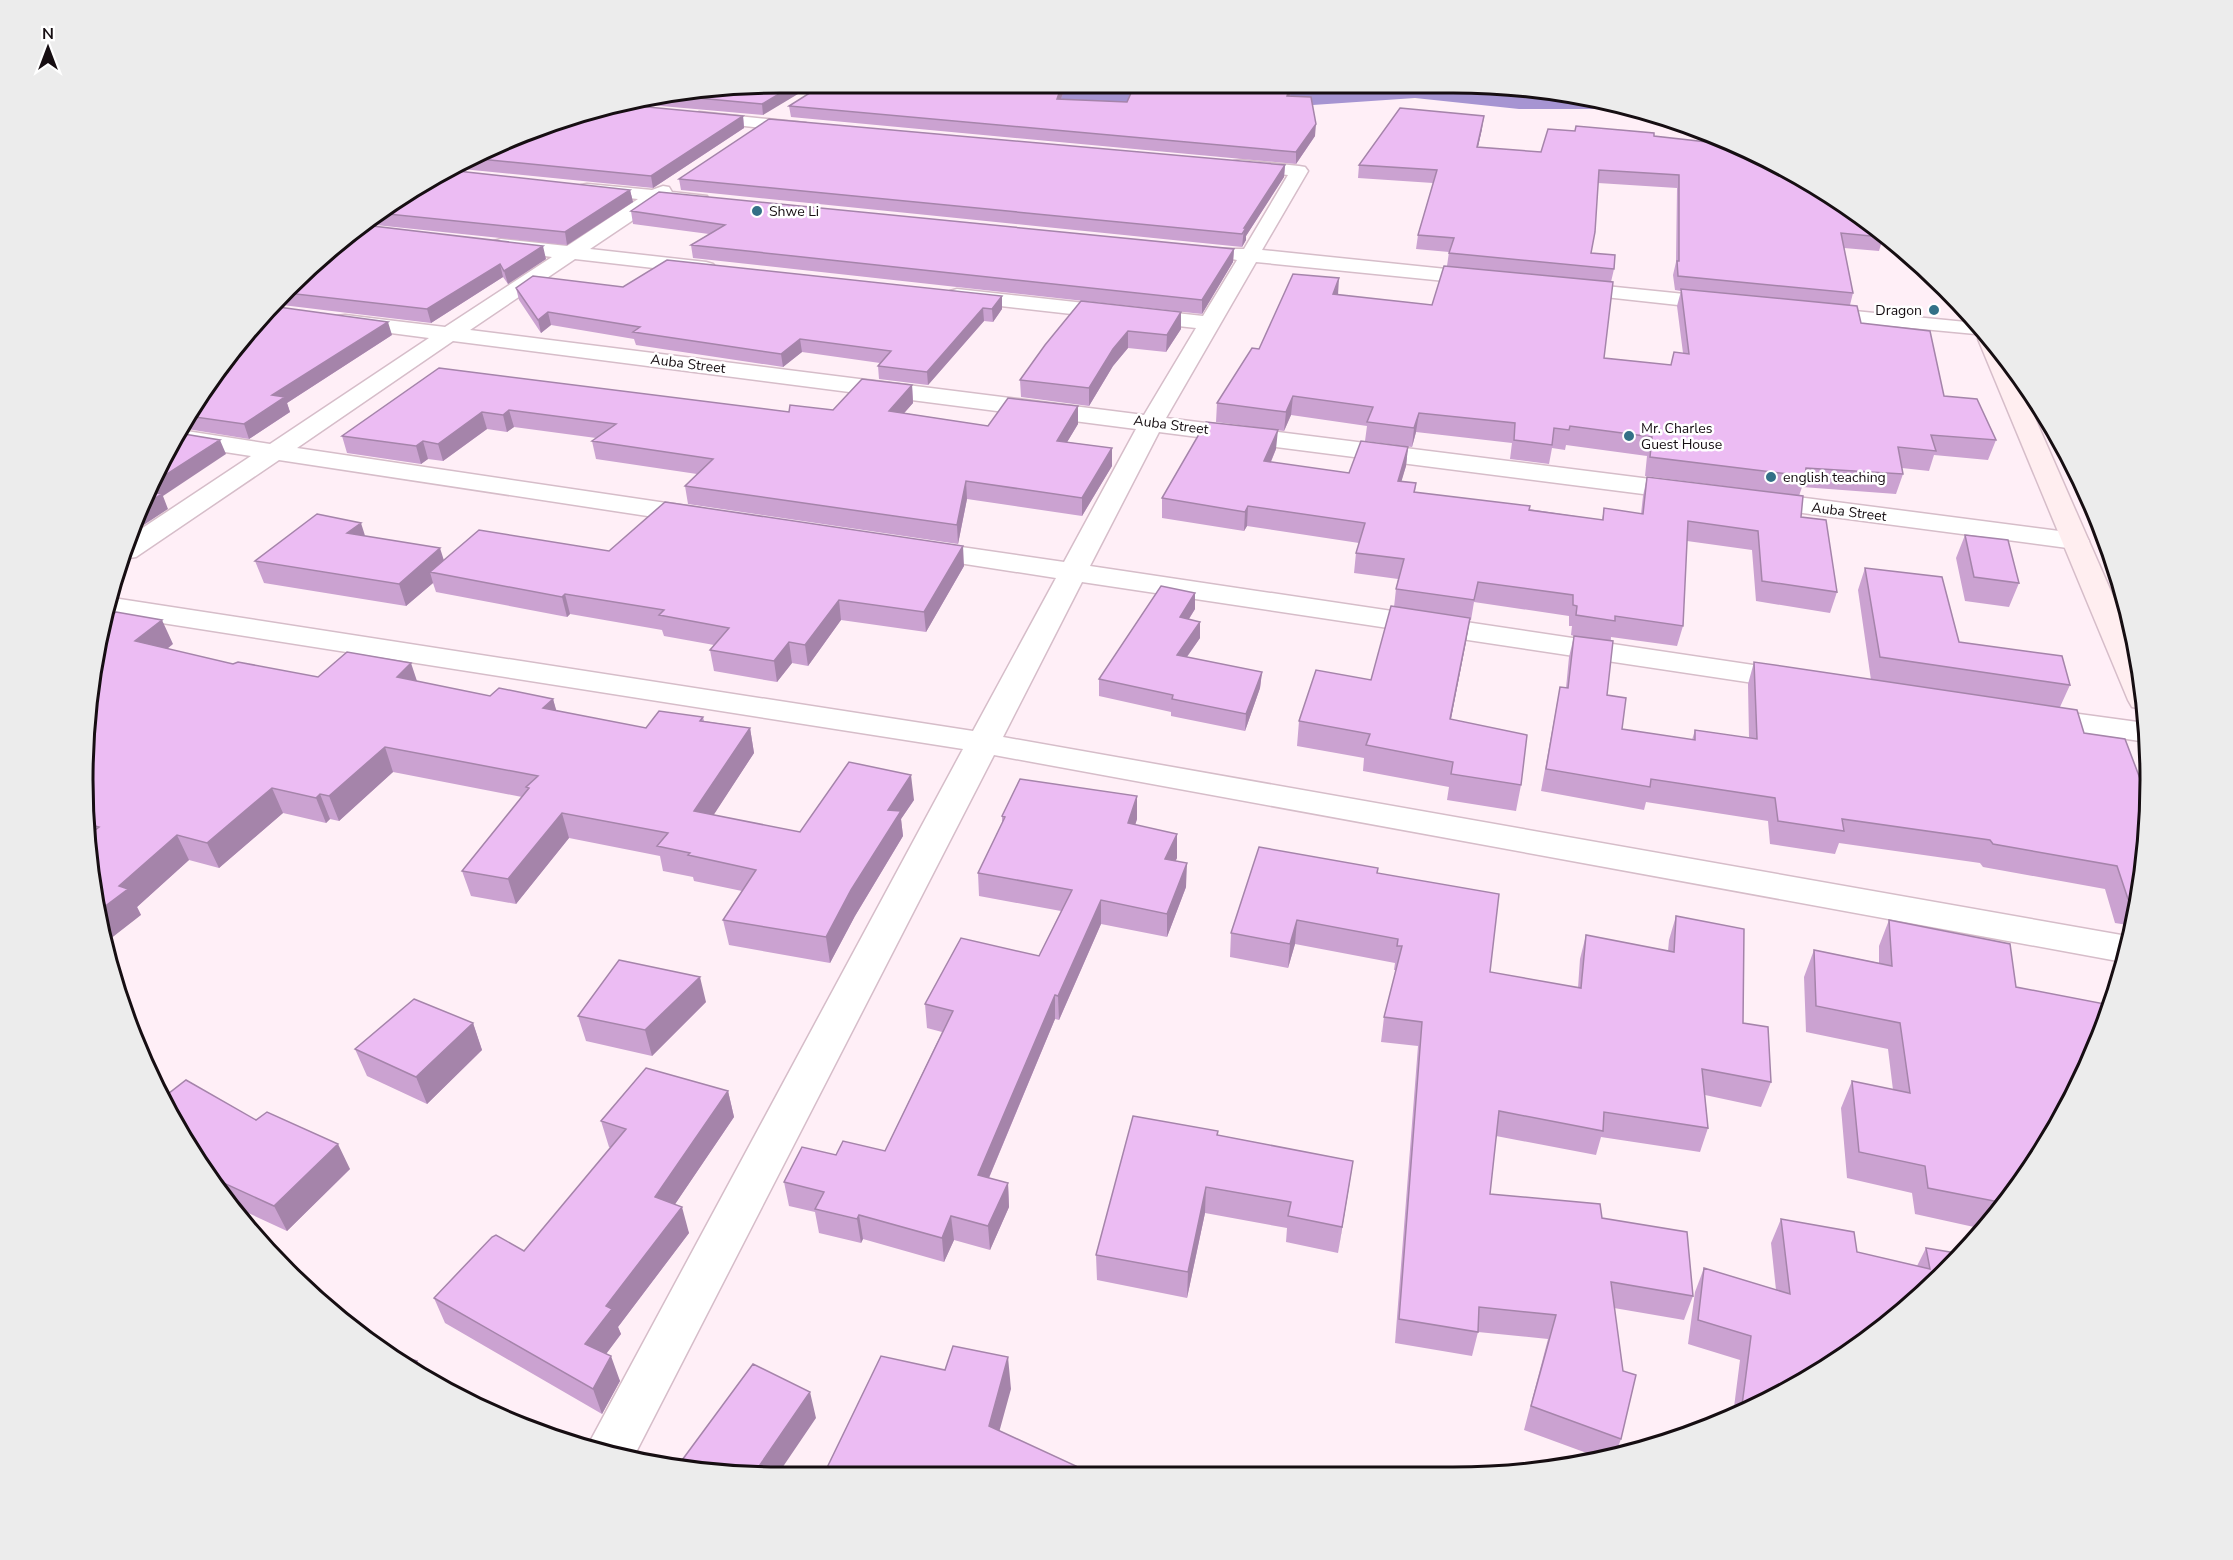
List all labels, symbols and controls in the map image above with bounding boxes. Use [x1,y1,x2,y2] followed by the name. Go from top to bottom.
[18,18,78,78] north arrow
[42,23,54,45] text: N
[769,202,819,221] place label: Shwe Li
[750,204,764,218] marker: Shwe Li
[1875,301,1922,320] place label: Dragon
[1927,303,1941,317] marker: Dragon
[649,350,727,378] street label: Auba Street
[1132,411,1210,439] street label: Auba Street
[1641,419,1722,454] place label: Mr. Charles Guest House
[1622,429,1636,443] marker: Mr. Charles Guest House
[1783,468,1886,487] place label: english teaching
[1764,470,1778,484] marker: english teaching
[1810,498,1888,526] street label: Auba Street

